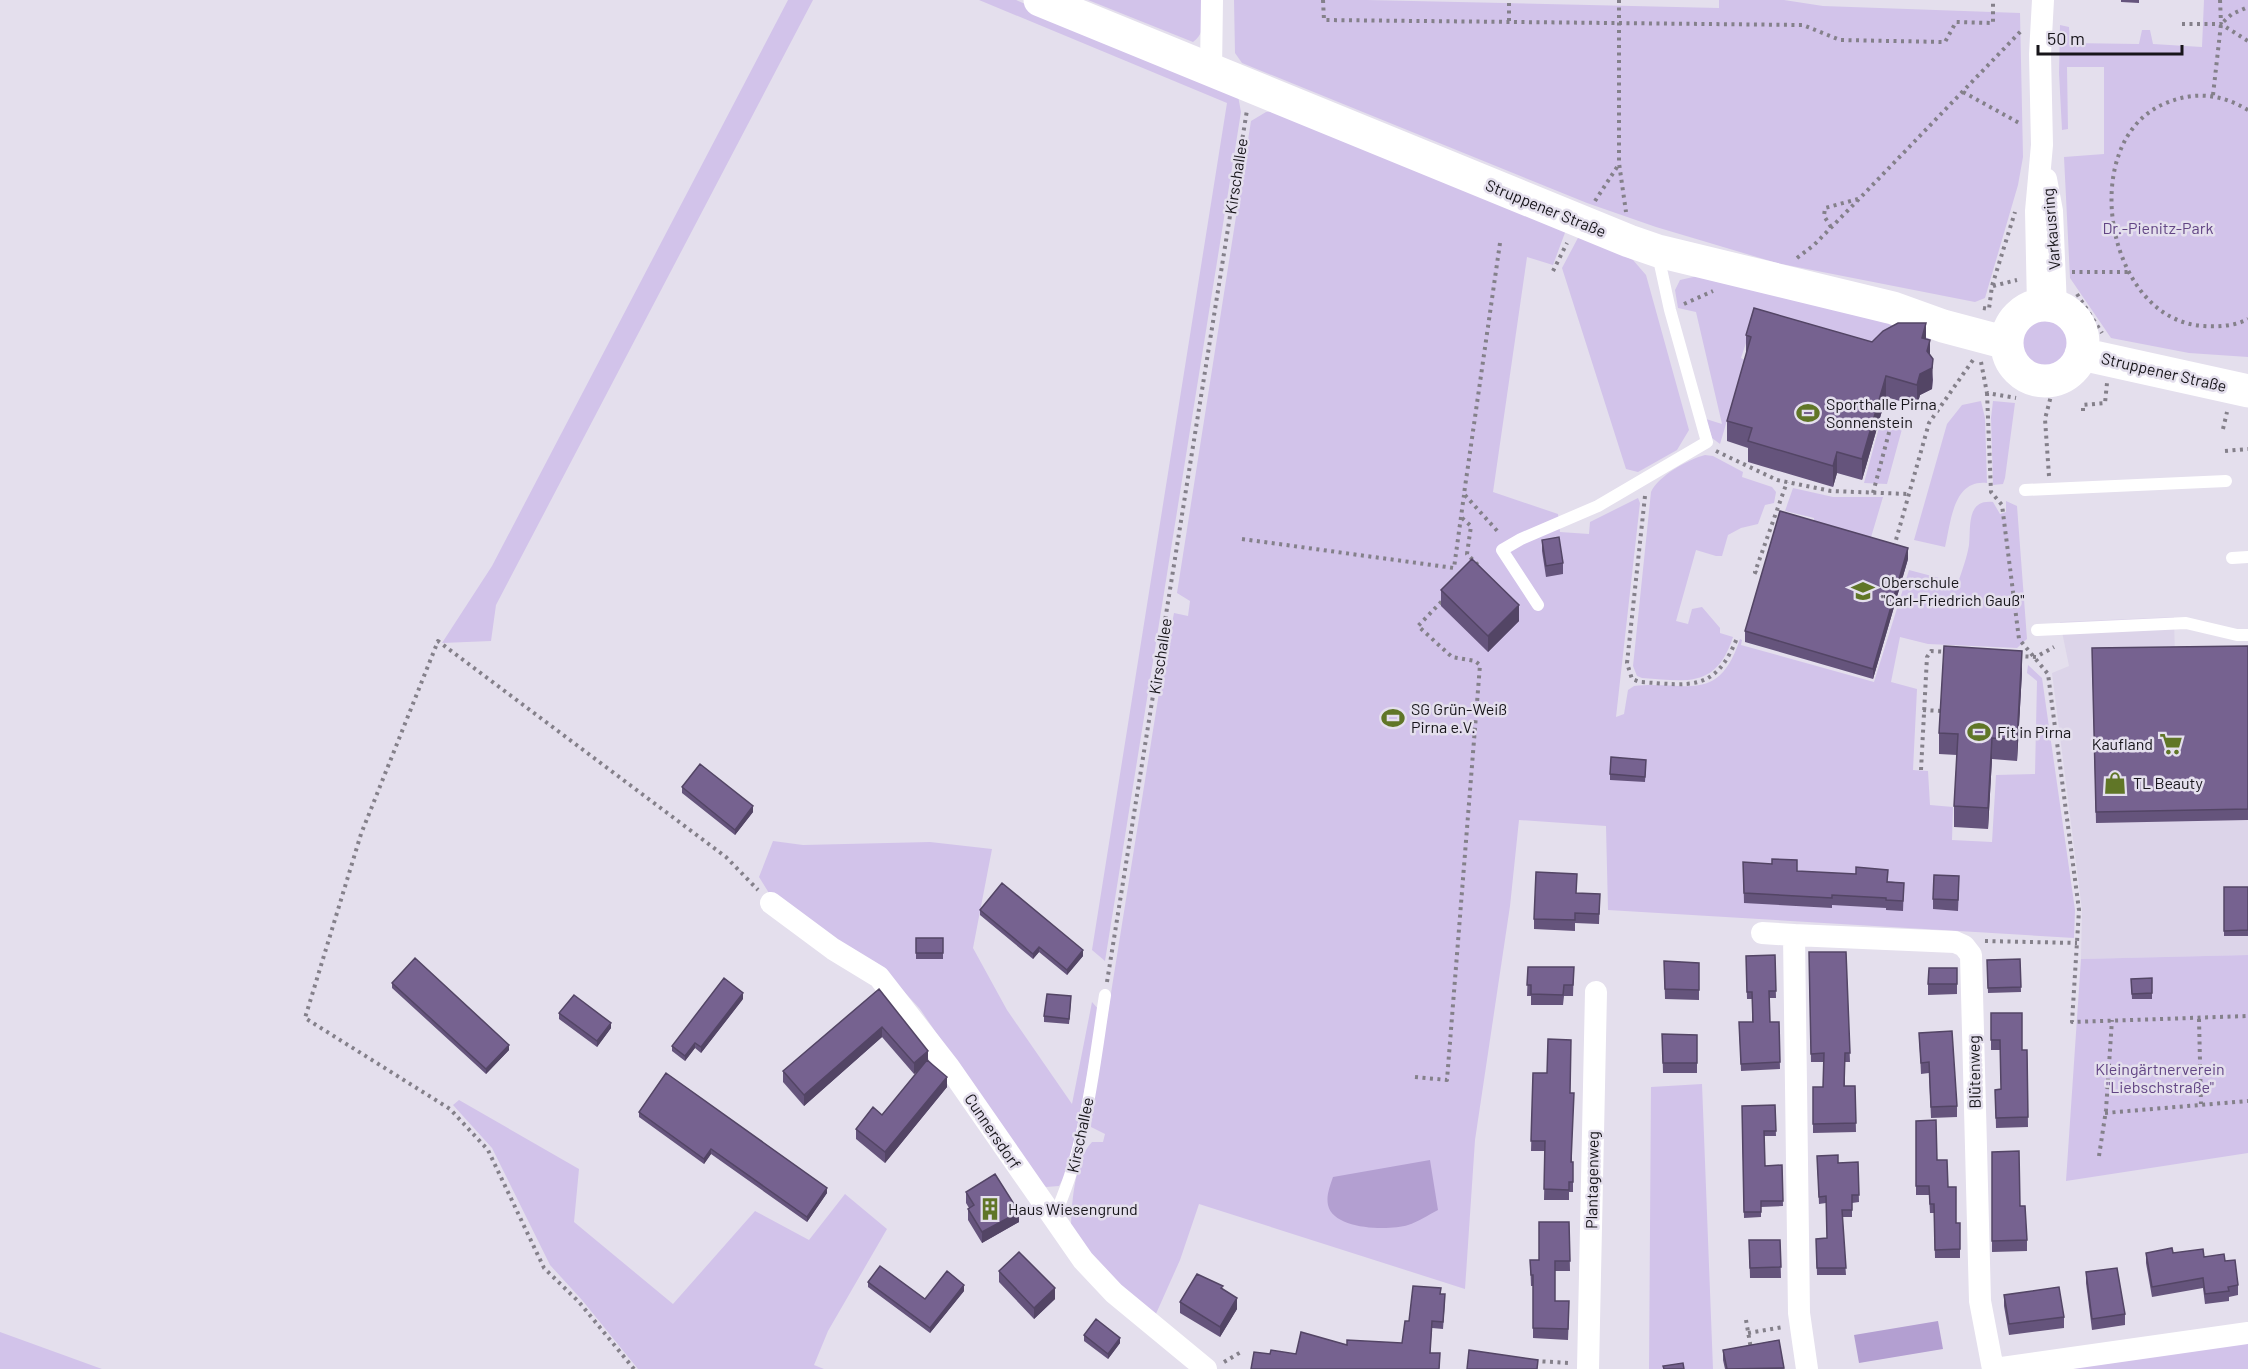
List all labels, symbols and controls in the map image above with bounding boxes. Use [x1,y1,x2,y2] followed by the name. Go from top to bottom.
[2038,18,2182,56] scale bar
[2047,27,2085,49] text: 50 m
[1220,136,1251,215] street label: Kirschallee
[1483,175,1609,240] street label: Struppener Straße
[2037,187,2064,271] street label: Varkausring
[2102,218,2214,237] park label: Dr.-Pienitz-Park
[2099,348,2229,395] street label: Struppener Straße
[1826,394,1937,431] place label: Sporthalle Pirna Sonnenstein
[1795,400,1821,426] sports icon: Sporthalle Pirna Sonnenstein
[1881,572,2024,609] place label: Oberschule "Carl-Friedrich Gauß"
[1850,578,1876,604] school or university icon: Oberschule "Carl-Friedrich Gauß"
[1144,616,1175,695] street label: Kirschallee
[1411,699,1507,736] place label: SG Grün-Weiß Pirna e.V.
[1380,705,1406,731] sports icon: SG Grün-Weiß Pirna e.V.
[1966,719,1992,745] sports icon: Fit in Pirna
[1997,722,2071,741] place label: Fit in Pirna
[2158,731,2184,757] supermarket icon: Kaufland
[2092,734,2153,753] place label: Kaufland
[2102,770,2128,796] shop icon: TL Beauty
[2133,773,2203,792] place label: TL Beauty
[1963,1035,1984,1109] street label: Blütenweg
[2095,1059,2225,1096] park label: Kleingärtnerverein "Liebschstraße"
[961,1090,1026,1172] street label: Cunnersdorf
[1062,1095,1097,1174] street label: Kirschallee
[1581,1131,1602,1229] street label: Plantagenweg
[977,1196,1003,1222] building icon: Haus Wiesengrund
[1008,1199,1138,1218] place label: Haus Wiesengrund

